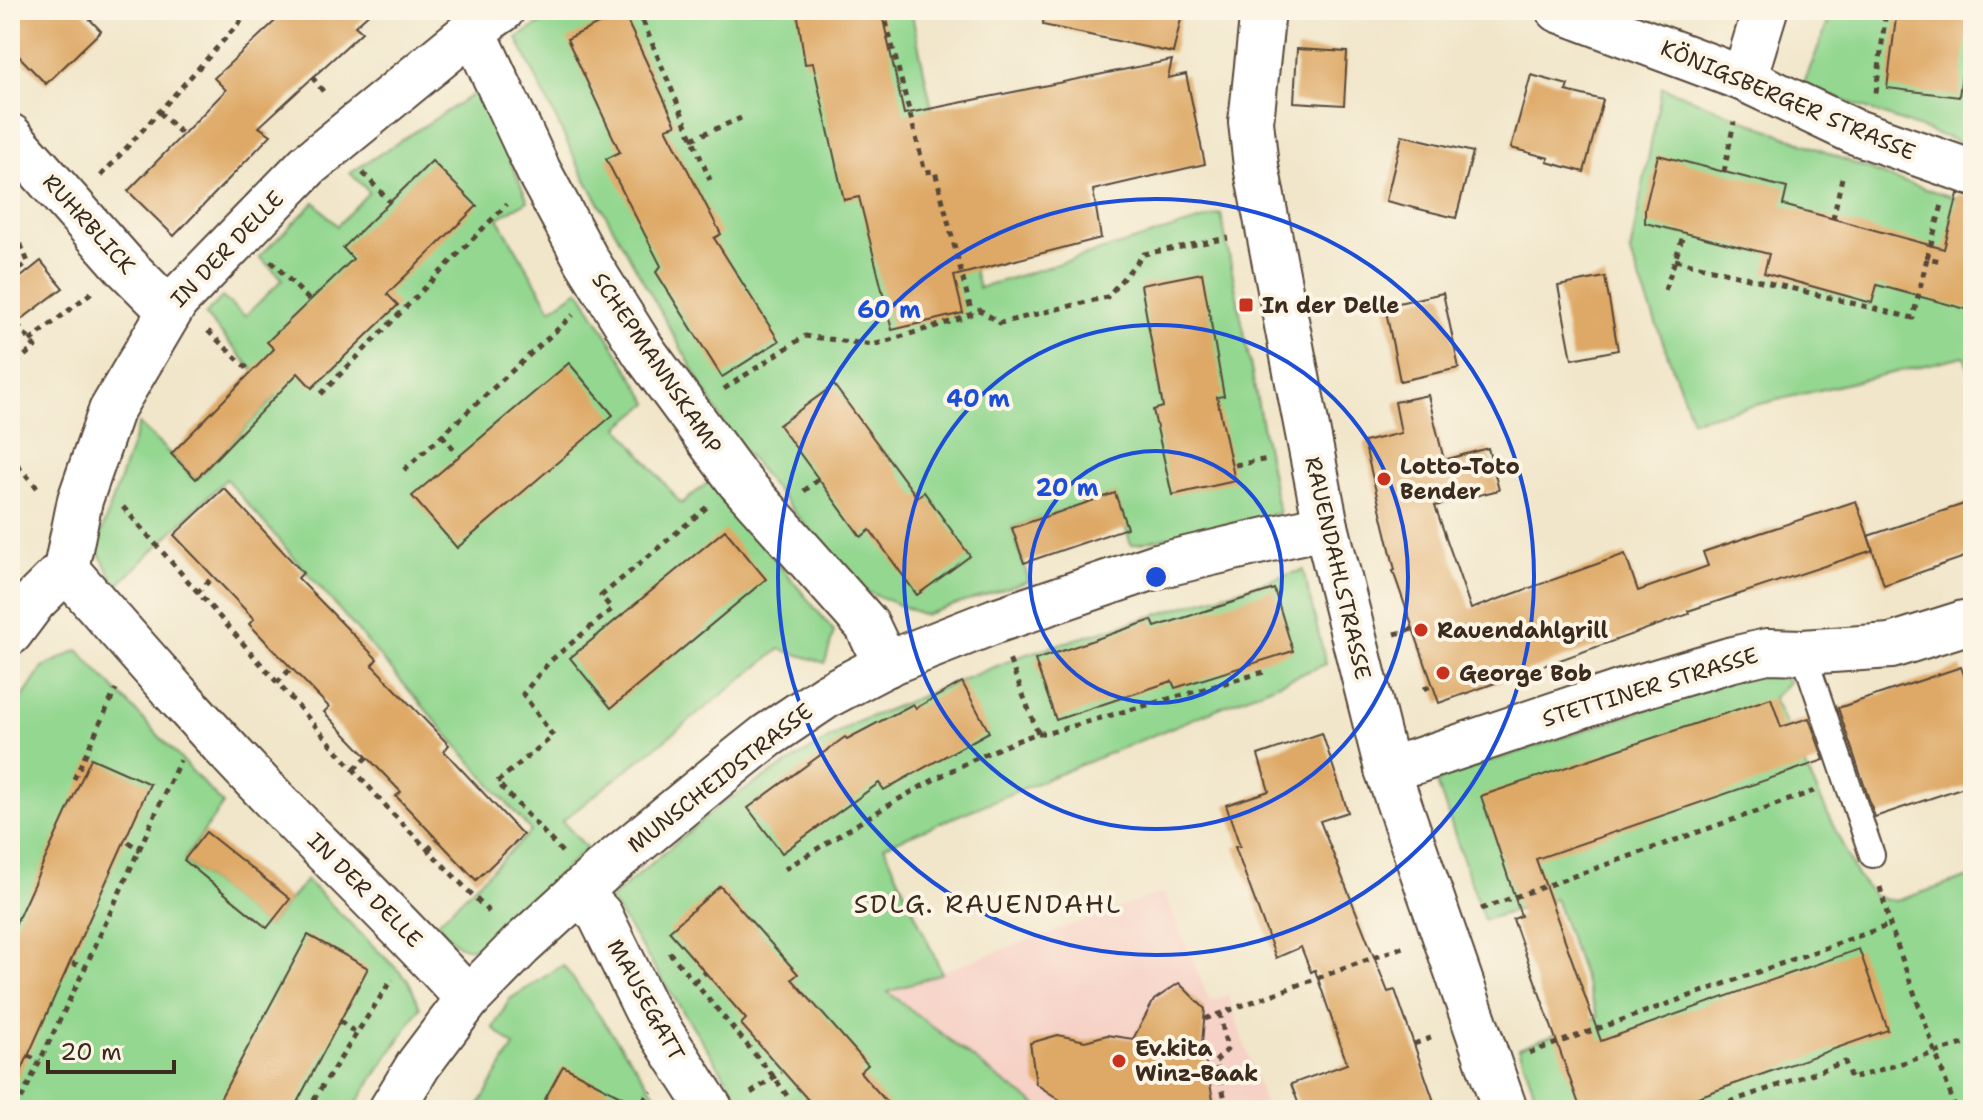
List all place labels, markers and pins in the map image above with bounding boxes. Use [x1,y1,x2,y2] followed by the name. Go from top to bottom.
[1262,291,1400,320] place label: In der Delle
[1237,296,1255,314] marker: In der Delle
[1400,452,1520,506] place label: Lotto-Toto Bender
[1375,470,1393,488] marker: Lotto-Toto Bender
[1142,563,1170,591] centre of rings
[1437,616,1608,645] place label: Rauendahlgrill
[1412,621,1430,639] marker: Rauendahlgrill
[1459,659,1592,688] place label: George Bob
[1434,664,1452,682] marker: George Bob
[1135,1034,1258,1088] place label: Ev.kita Winz-Baak
[1110,1052,1128,1070] marker: Ev.kita Winz-Baak

